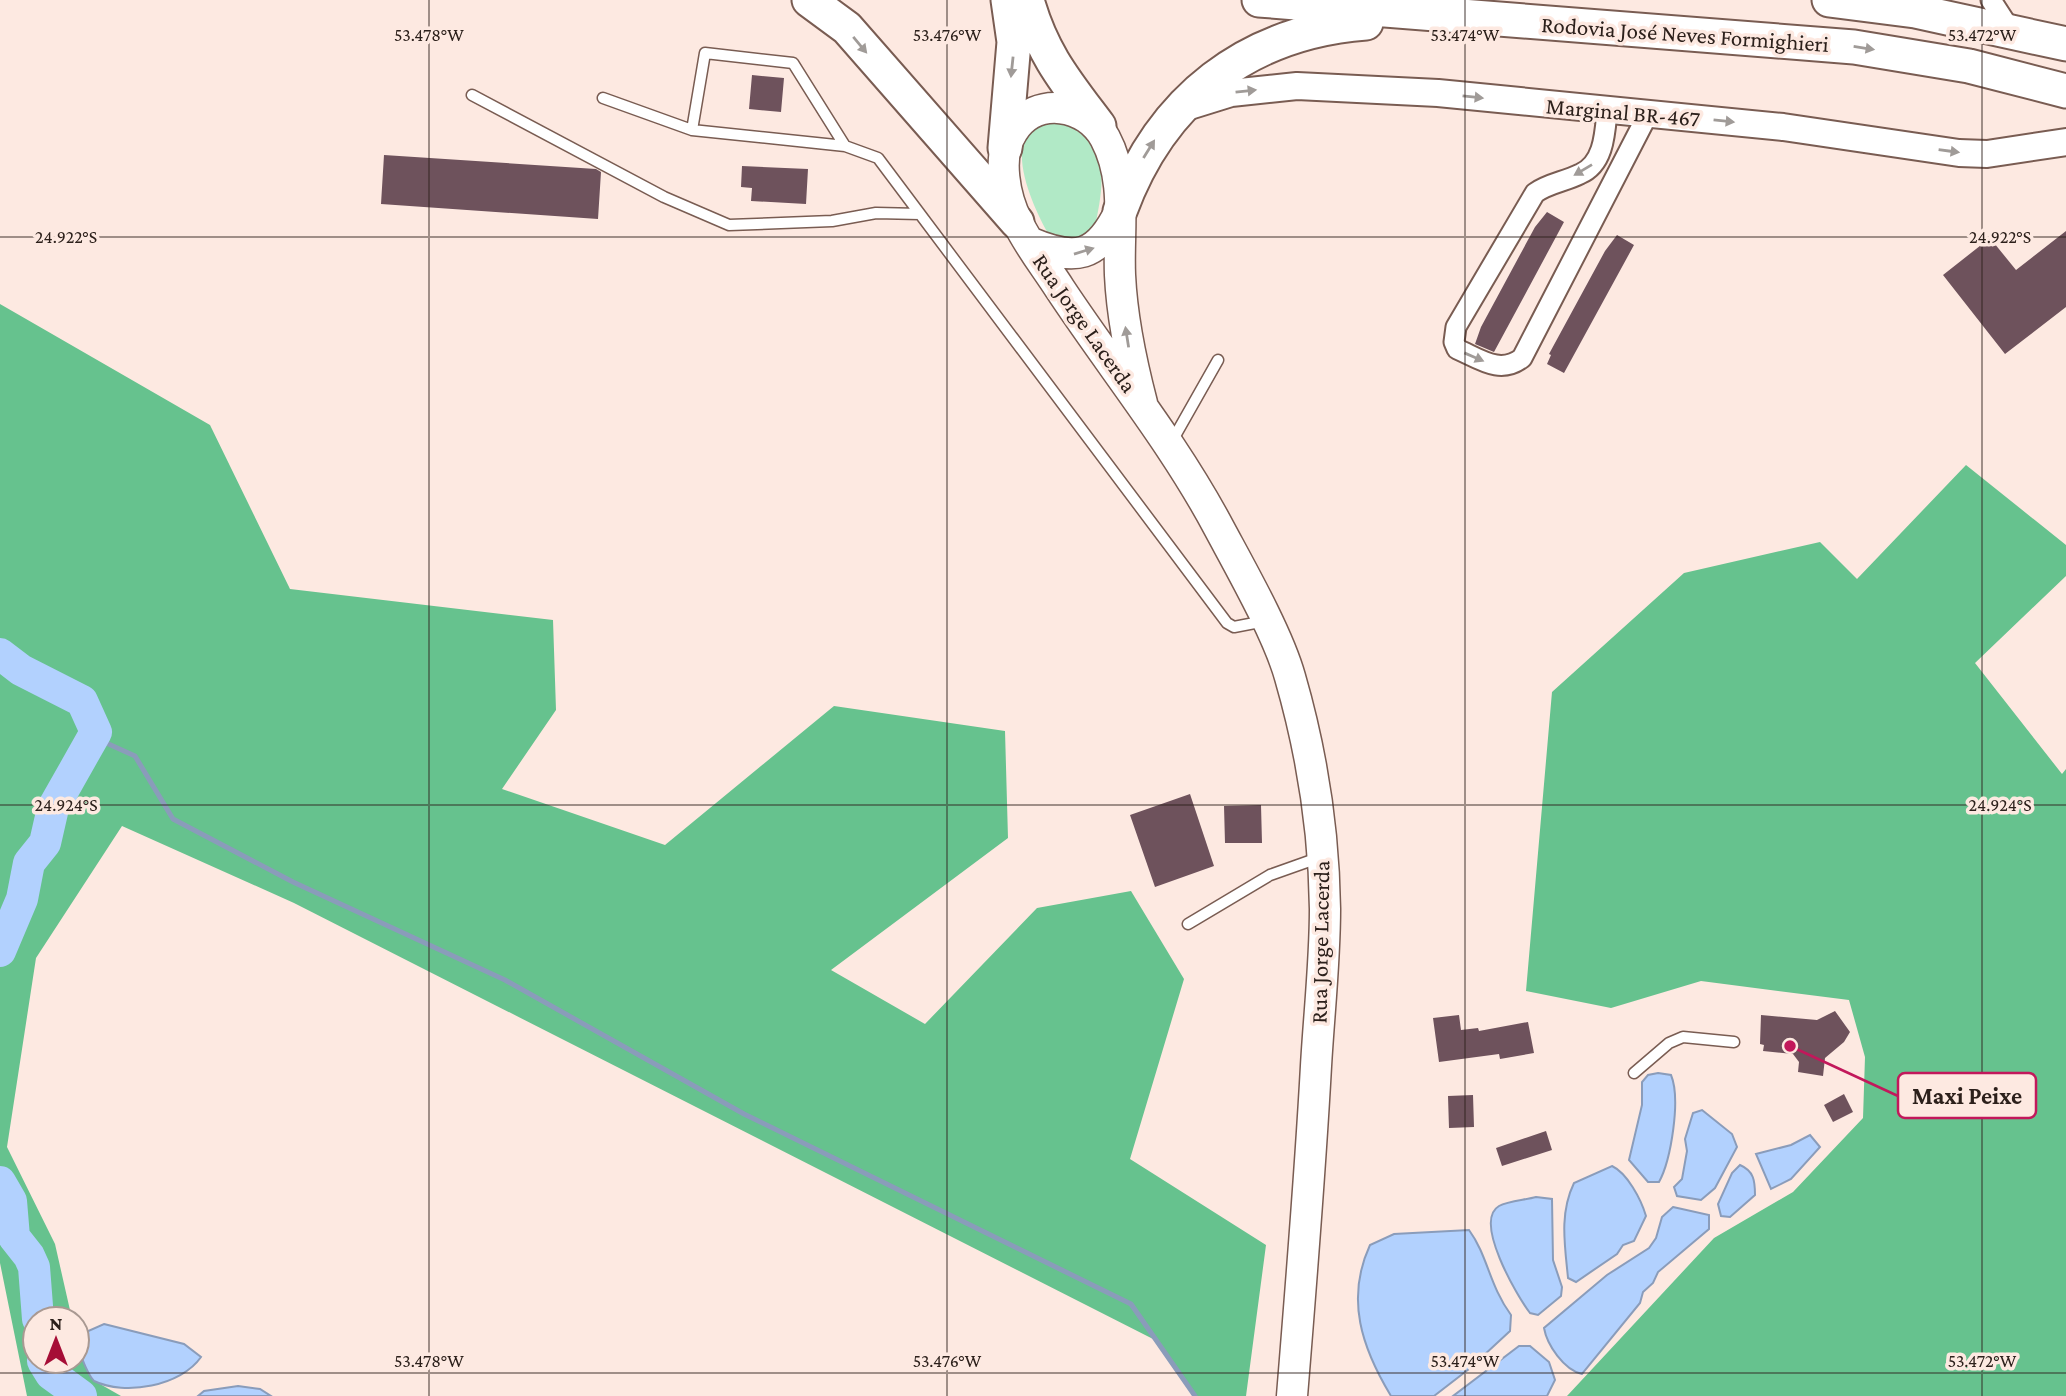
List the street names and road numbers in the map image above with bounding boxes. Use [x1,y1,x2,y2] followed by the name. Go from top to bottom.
[1540,11,1830,57] street label: Rodovia José Neves Formighieri
[1545,92,1702,132] street label: Marginal BR-467
[1028,249,1143,398] street label: Rua Jorge Lacerda
[1306,860,1334,1024] street label: Rua Jorge Lacerda

